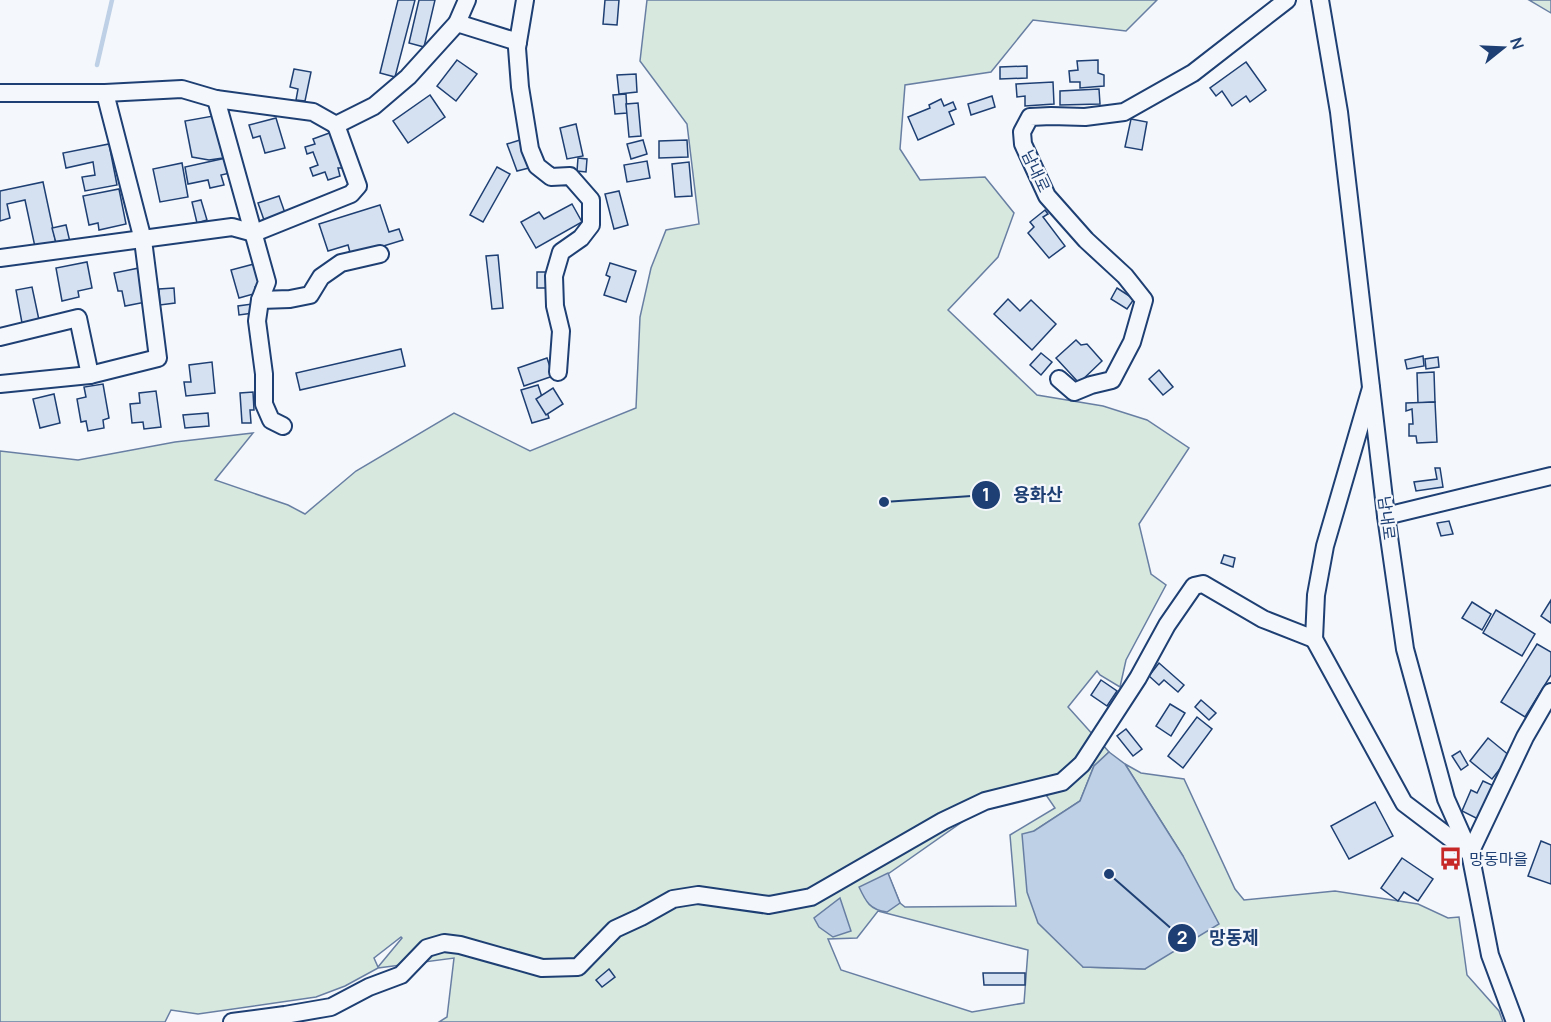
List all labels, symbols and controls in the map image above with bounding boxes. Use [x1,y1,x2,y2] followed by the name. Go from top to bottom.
[1473,18,1533,78] north arrow
[1505,34,1530,52] text: N
[1017,146,1055,196] street label: 남내로
[971,477,1075,513] callout: 용화산
[982,482,990,506] text: 1
[1013,482,1063,506] text: 용화산
[1373,495,1401,542] street label: 남내로
[1438,846,1464,872] bus stop icon: 망동마을
[1469,848,1528,870] place label: 망동마을
[1167,920,1271,956] callout: 망동제
[1177,925,1187,949] text: 2
[1209,925,1259,949] text: 망동제

